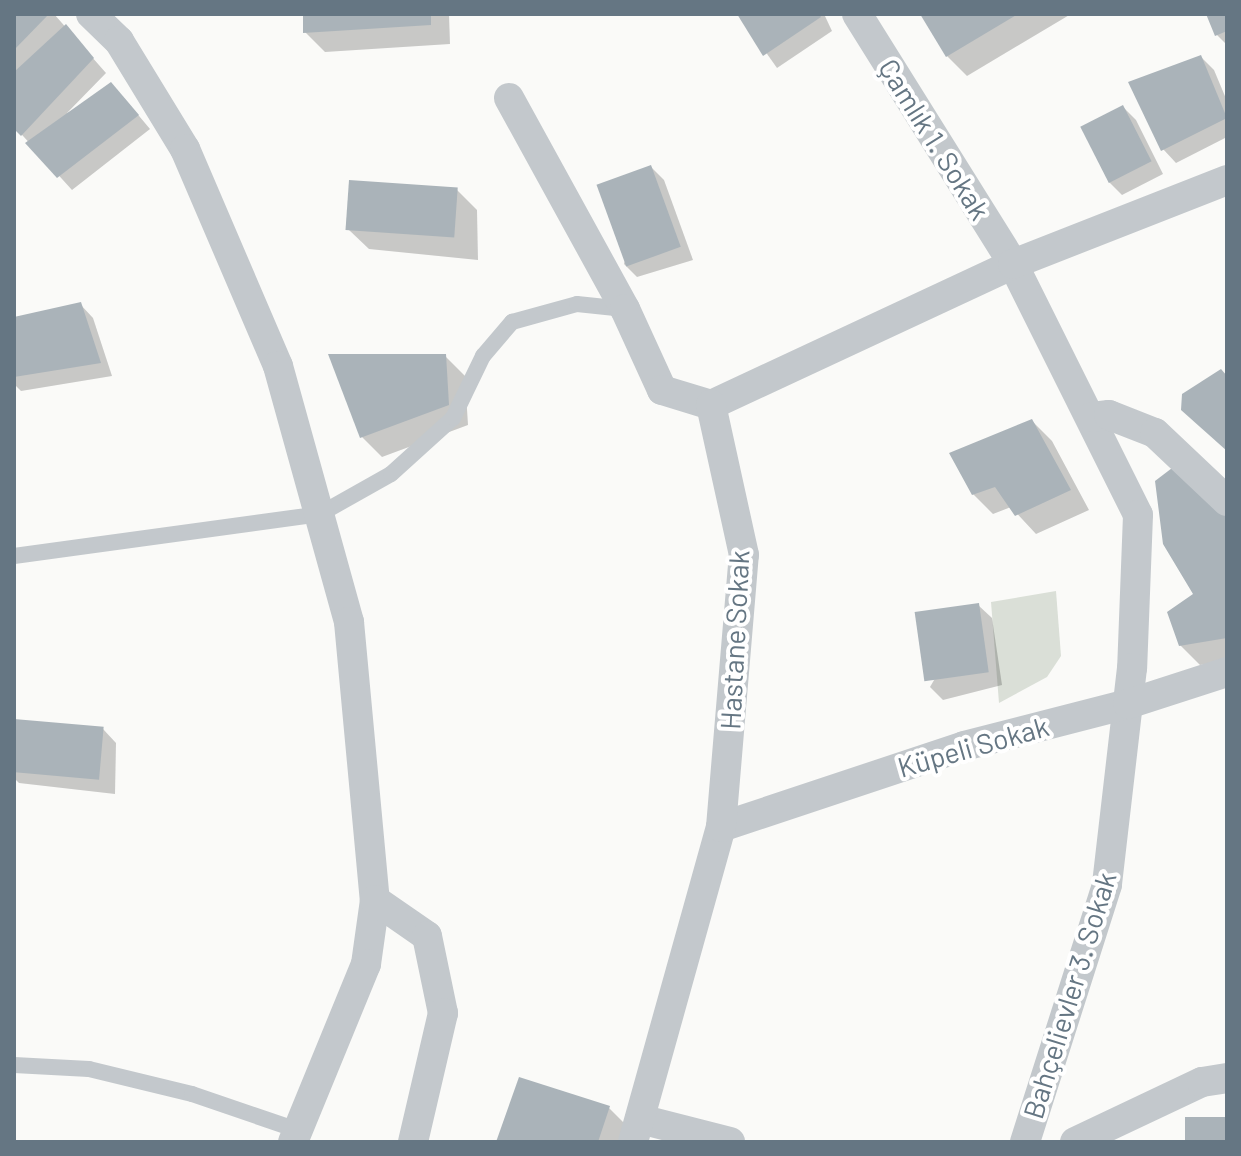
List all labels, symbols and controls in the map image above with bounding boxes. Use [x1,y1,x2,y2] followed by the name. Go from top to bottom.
[872,52,998,226] street label: Çamlık 1. Sokak
[713,549,755,731] street label: Hastane Sokak
[894,708,1052,784] street label: Küpeli Sokak
[1015,868,1123,1122] street label: Bahçelievler 3. Sokak

